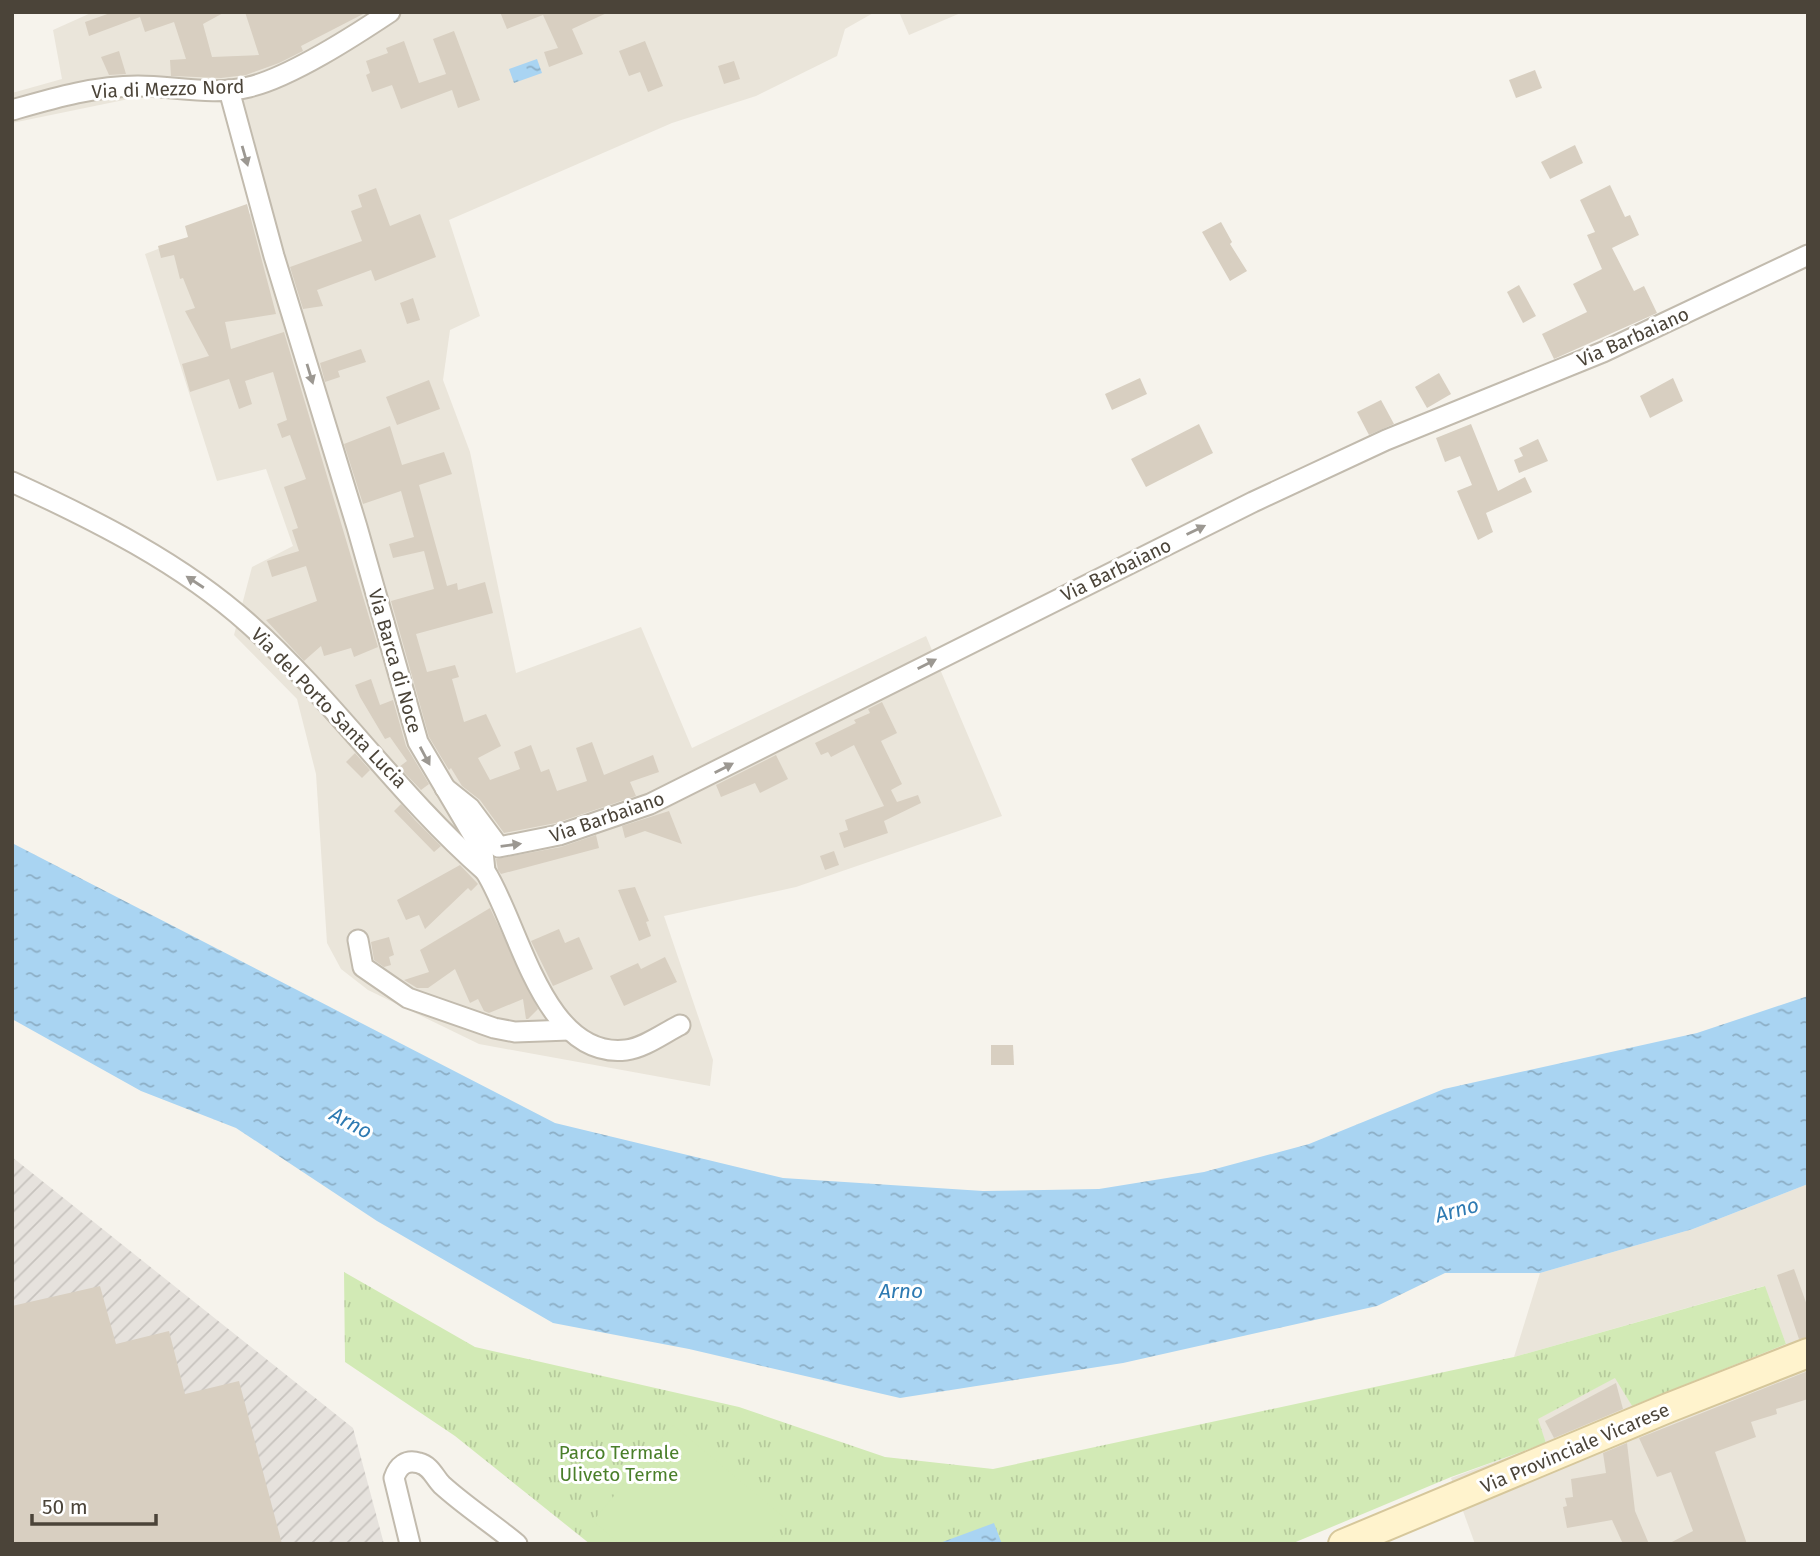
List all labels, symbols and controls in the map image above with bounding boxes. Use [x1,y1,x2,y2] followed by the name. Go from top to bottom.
[91,75,245,103] street label: Via di Mezzo Nord
[240,145,251,167] one-way arrow
[1574,302,1692,372] street label: Via Barbaiano
[305,364,316,385] one-way arrow
[1186,525,1206,536] one-way arrow
[1057,533,1175,607] street label: Via Barbaiano
[185,576,204,589] one-way arrow
[363,586,427,736] street label: Via Barca di Noce
[246,623,412,793] street label: Via del Porto Santa Lucia
[917,659,937,670] one-way arrow
[419,746,431,766] one-way arrow
[714,762,734,773] one-way arrow
[547,787,667,847] street label: Via Barbaiano
[500,839,522,850] one-way arrow
[324,1101,377,1145] water label: Arno
[1431,1192,1482,1229] water label: Arno
[878,1278,923,1304] water label: Arno
[1477,1398,1673,1498] street label: Via Provinciale Vicarese
[559,1441,679,1486] park label: Parco Termale Uliveto Terme
[32,1482,156,1526] scale bar
[42,1494,88,1520] text: 50 m

